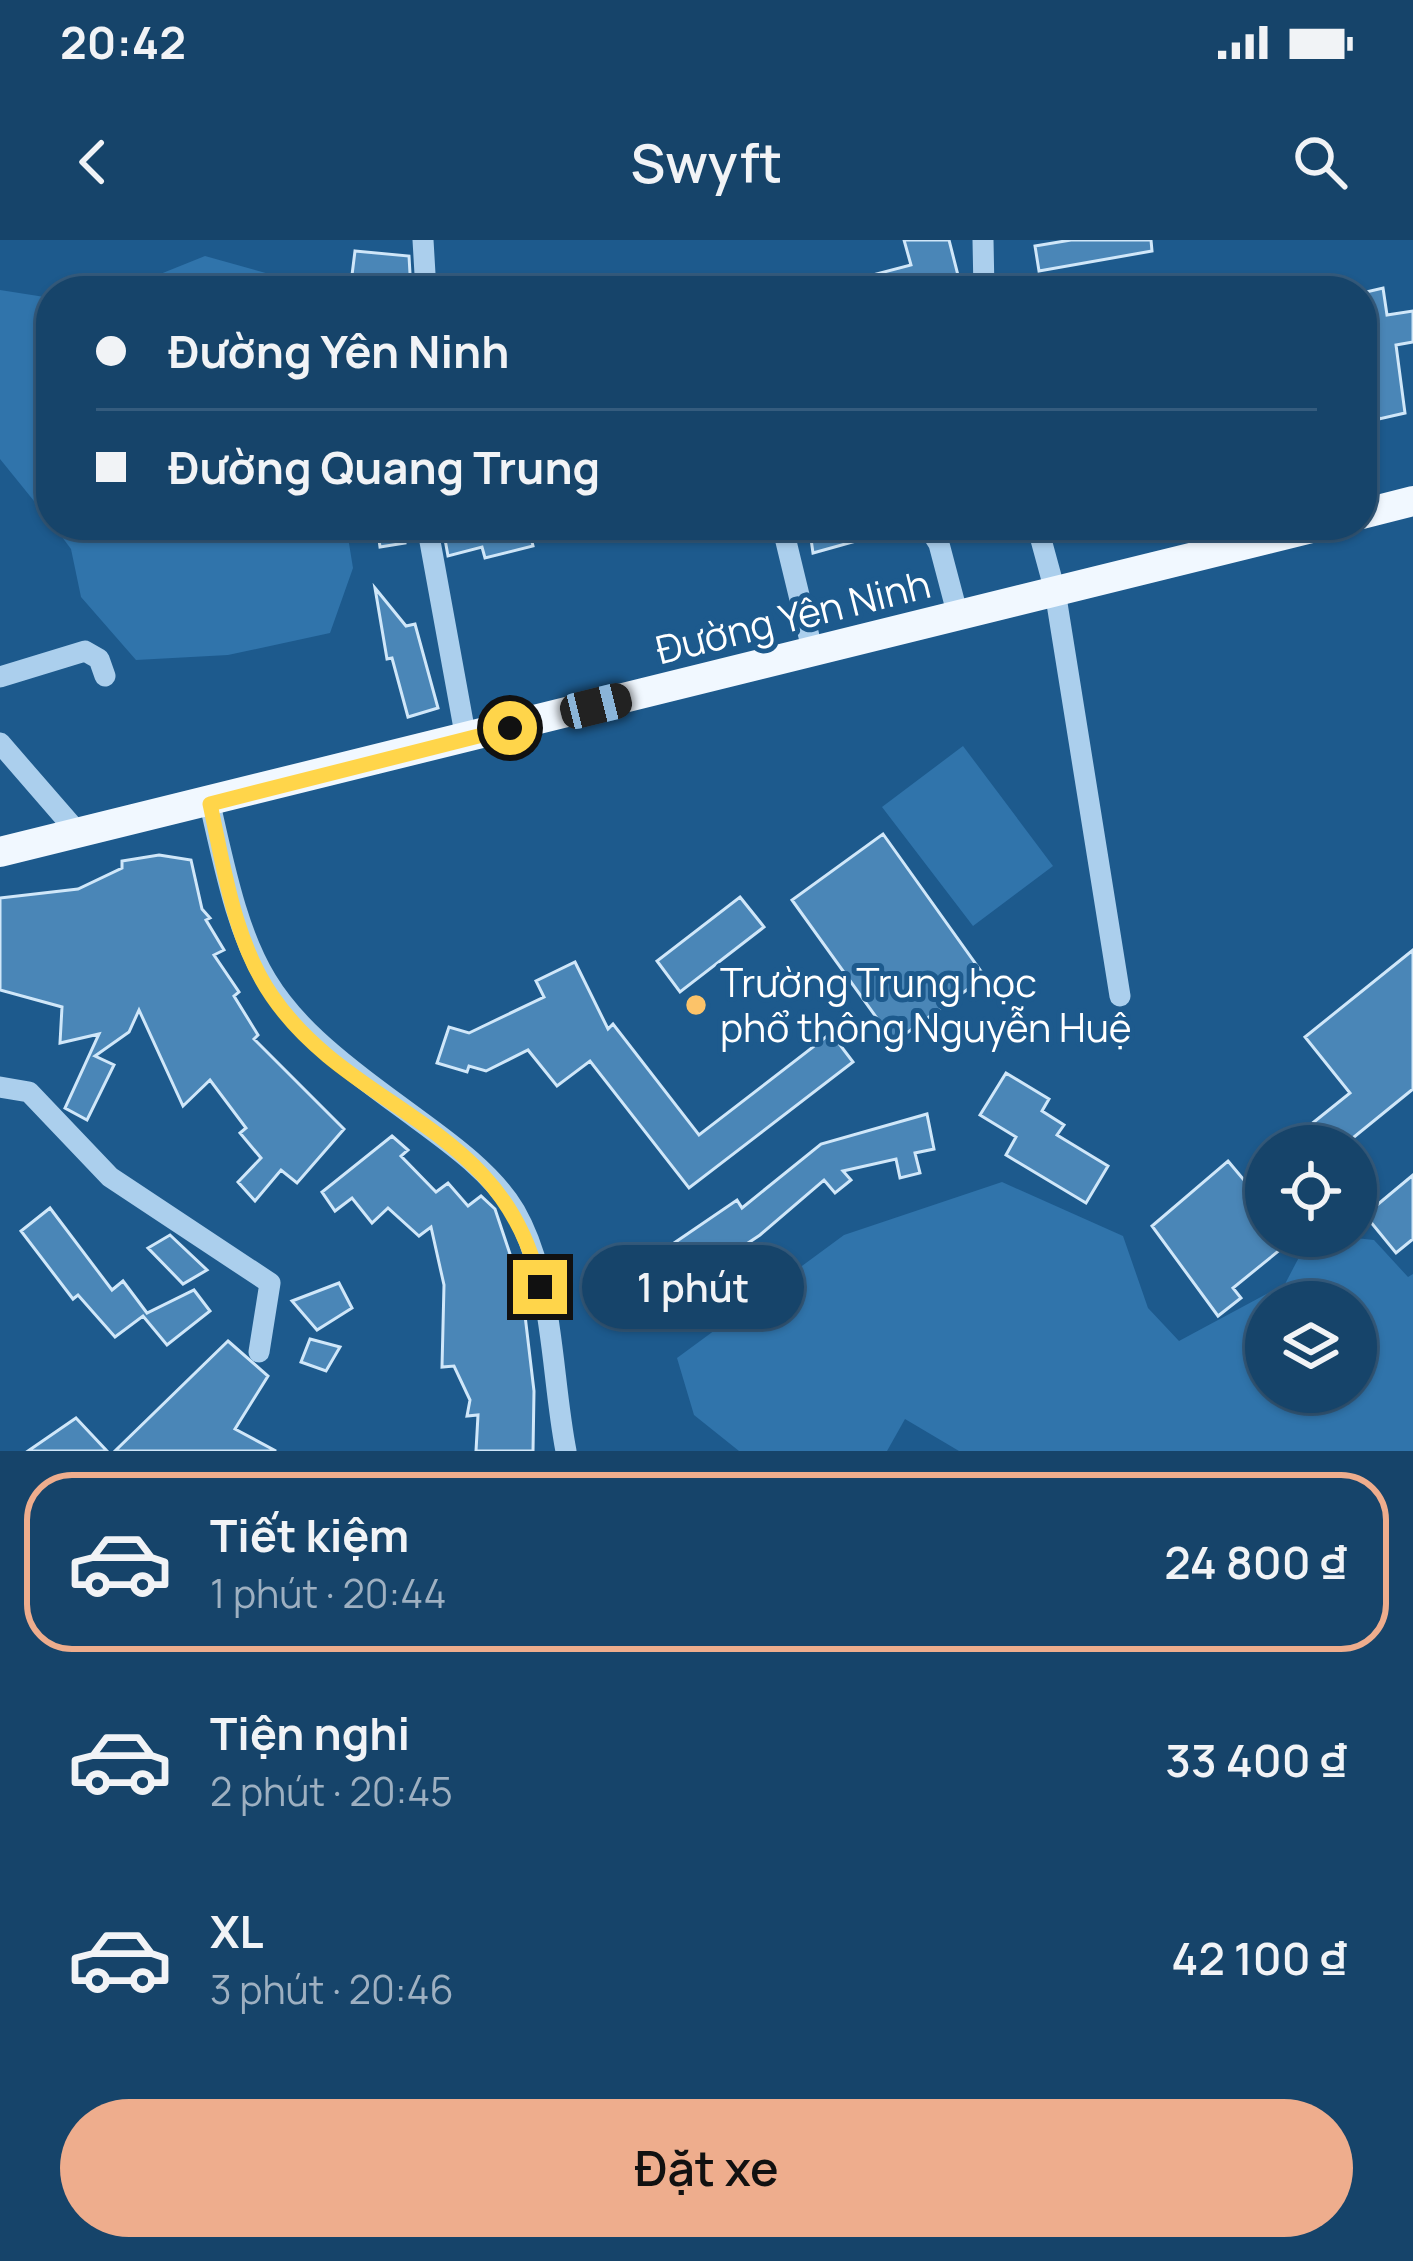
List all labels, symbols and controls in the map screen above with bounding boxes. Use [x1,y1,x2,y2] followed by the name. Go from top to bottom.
[60,11,186,73] text: 20:42
[631,125,782,199] text: Swyft
[60,129,126,195] icon: back
[1287,129,1353,195] icon: search
[168,320,509,382] text: Đường Yên Ninh
[168,436,600,498] text: Đường Quang Trung
[650,556,936,676] street label: Đường Yên Ninh
[557,680,635,732] car
[483,701,537,755] route start
[720,955,1132,1054] place label: Trường Trung học phổ thông Nguyễn Huệ
[683,992,709,1018] marker: Trường Trung học phổ thông Nguyễn Huệ
[1245,1125,1377,1413] map controls
[1245,1125,1377,1257] button: locate
[582,1245,804,1329] callout: 1 phút
[513,1260,567,1314] route end
[637,1260,749,1314] text: 1 phút
[1245,1281,1377,1413] button: layers
[210,1504,409,1566] text: Tiết kiệm
[66,1508,174,1616] icon: car
[1164,1531,1347,1593] text: 24 800 ₫
[210,1566,447,1620] text: 1 phút · 20:44
[210,1702,410,1764] text: Tiện nghi
[66,1706,174,1814] icon: car
[1165,1729,1347,1791] text: 33 400 ₫
[210,1764,453,1818] text: 2 phút · 20:45
[210,1900,264,1962] text: XL
[66,1904,174,2012] icon: car
[1171,1927,1347,1989] text: 42 100 ₫
[210,1962,454,2016] text: 3 phút · 20:46
[60,2099,1353,2237] button: Đặt xe

